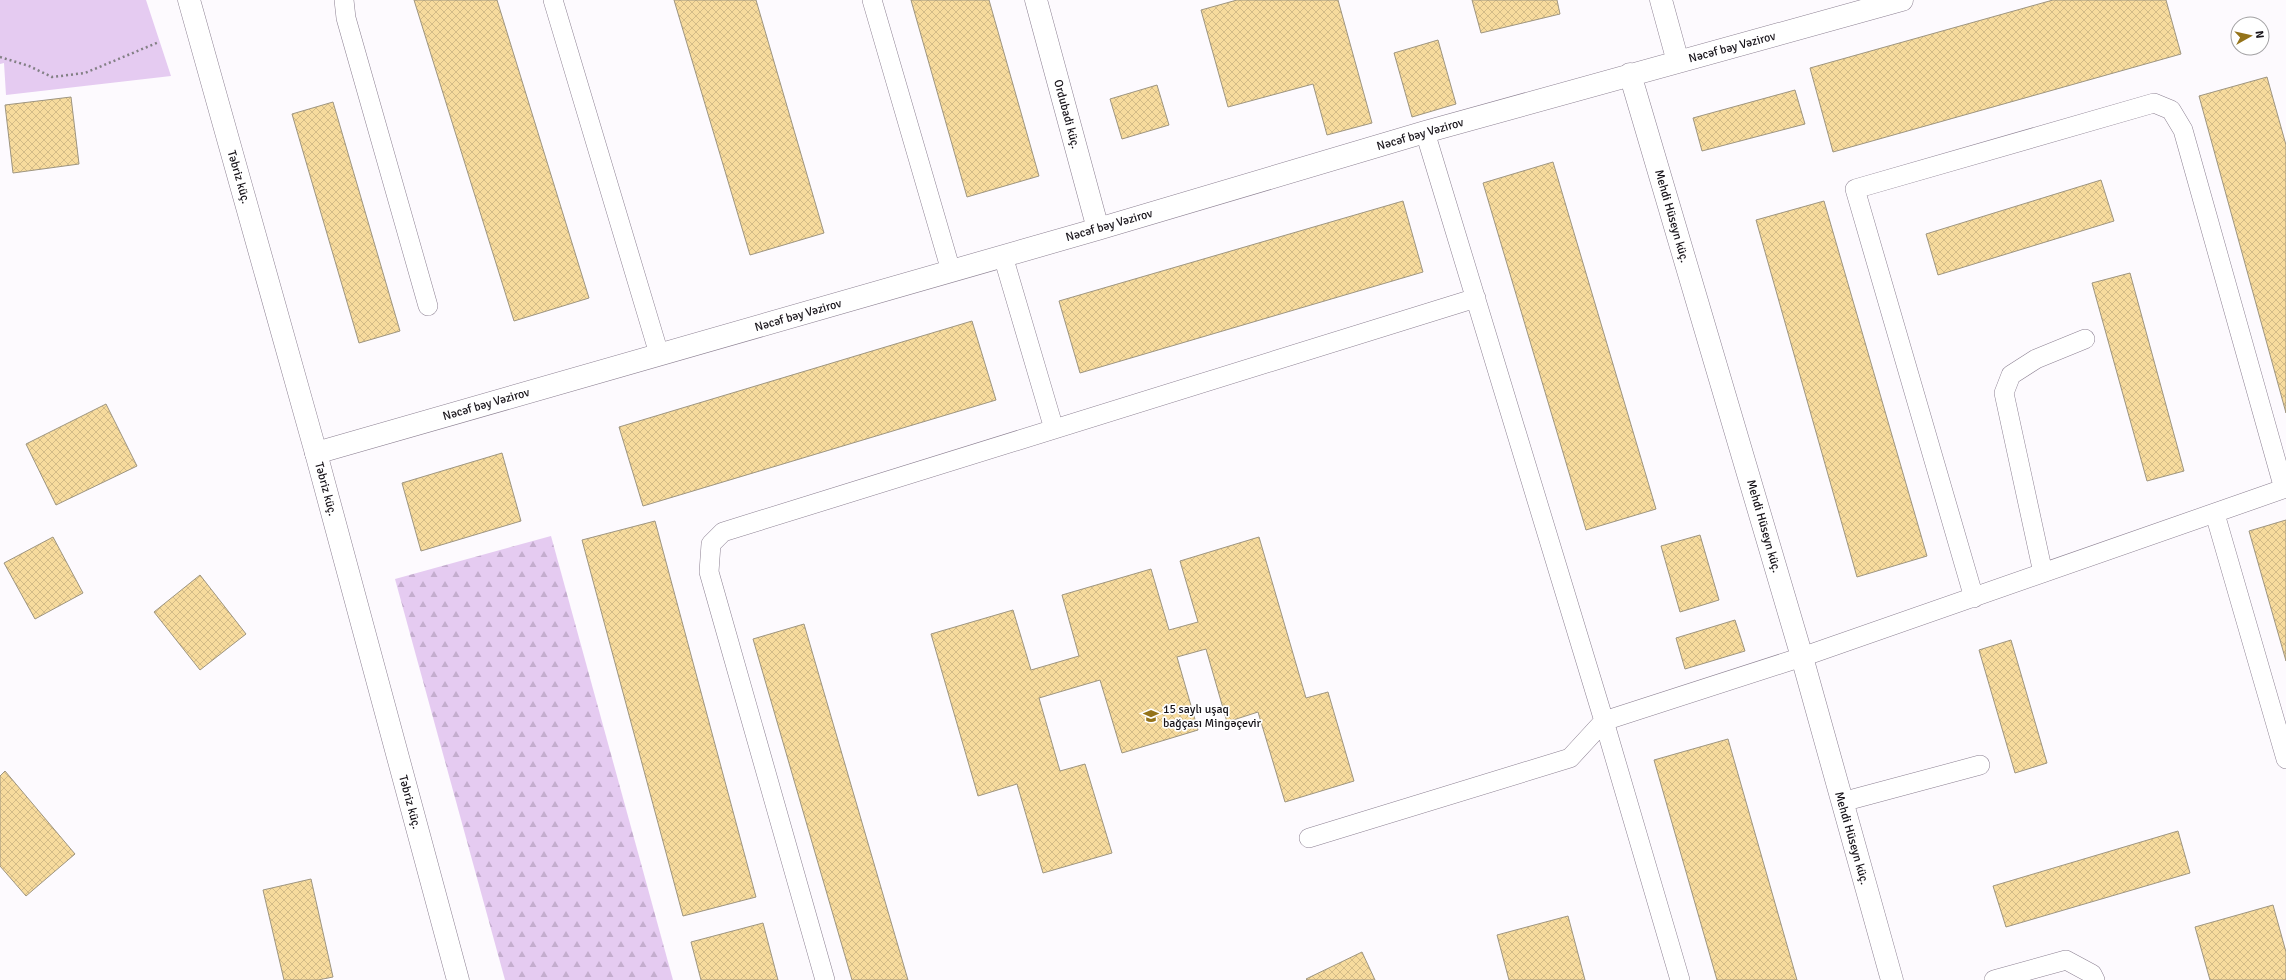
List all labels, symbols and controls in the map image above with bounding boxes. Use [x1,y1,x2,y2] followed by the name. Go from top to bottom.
[2230,16,2270,56] north arrow
[1687,29,1778,66] street label: Nəcəf bəy Vəzirov
[2252,30,2266,39] text: N
[1050,78,1083,150] street label: Ordubadi küç.
[1375,115,1466,154] street label: Nəcəf bəy Vəzirov
[224,149,253,205] street label: Təbriz küç.
[1651,168,1692,264] street label: Mehdi Hüseyn küç.
[1064,206,1155,245] street label: Nəcəf bəy Vəzirov
[753,296,844,335] street label: Nəcəf bəy Vəzirov
[441,385,532,424] street label: Nəcəf bəy Vəzirov
[311,461,340,517] street label: Təbriz küç.
[1743,478,1784,574] street label: Mehdi Hüseyn küç.
[1163,702,1261,731] place label: 15 saylı uşaq bağçası Mingəçevir
[1142,707,1160,725] school or university icon: 15 saylı uşaq bağçası Mingəçevir
[395,774,424,830] street label: Təbriz küç.
[1831,790,1872,886] street label: Mehdi Hüseyn küç.

